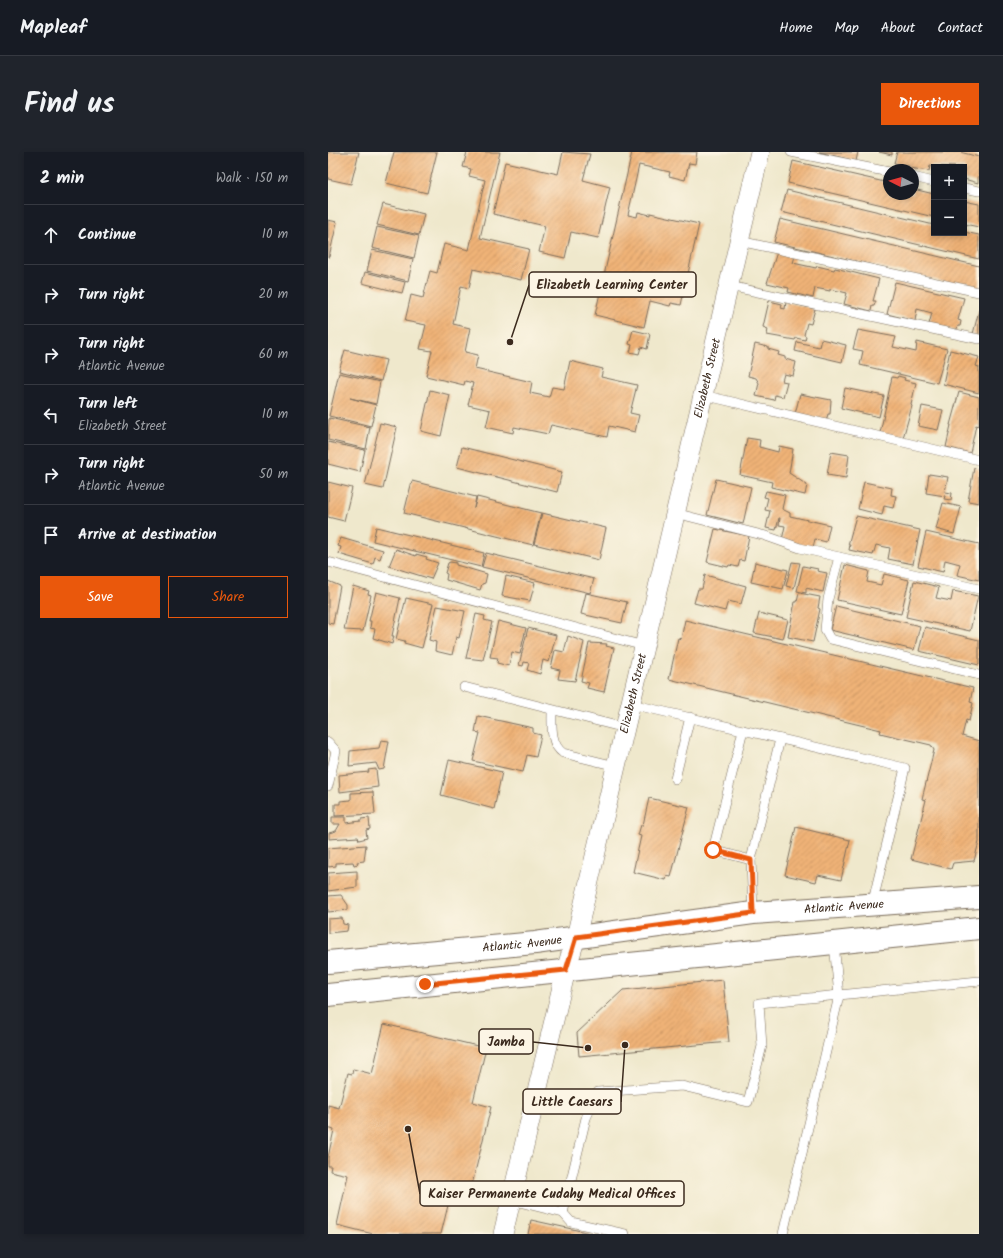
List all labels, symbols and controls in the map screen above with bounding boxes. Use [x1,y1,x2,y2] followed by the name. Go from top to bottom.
[20,13,87,43] text: Mapleaf
[779,17,813,39] text: Home
[835,17,859,39] text: Map
[881,17,915,39] text: About
[937,17,983,39] text: Contact
[24,82,115,127] text: Find us
[881,83,979,125] button: Directions
[883,164,919,200] north arrow
[931,164,967,236] map controls
[931,164,967,200] button: +
[40,165,84,192] text: 2 min
[216,168,288,189] text: Walk · 150 m
[931,200,967,236] button: −
[78,223,136,247] text: Continue
[40,224,62,246] icon: ahead
[262,224,288,245] text: 10 m
[529,272,696,297] callout: Elizabeth Learning Center
[536,275,689,296] text: Elizabeth Learning Center
[78,283,145,307] text: Turn right
[40,284,62,306] icon: right
[258,284,288,305] text: 20 m
[78,332,145,356] text: Turn right
[689,336,726,420] street label: Elizabeth Street
[40,344,62,366] icon: right
[259,344,288,365] text: 60 m
[78,356,165,377] text: Atlantic Avenue
[78,392,138,416] text: Turn left
[40,404,62,426] icon: left
[262,404,288,425] text: 10 m
[78,416,167,437] text: Elizabeth Street
[78,452,145,476] text: Turn right
[40,464,62,486] icon: right
[259,464,288,485] text: 50 m
[78,476,165,497] text: Atlantic Avenue
[78,523,217,547] text: Arrive at destination
[40,524,62,546] icon: arrive
[40,576,160,618] button: Save
[168,576,288,618] button: Share
[615,651,652,736] street label: Elizabeth Street
[704,841,722,859] route start
[803,895,885,919] street label: Atlantic Avenue
[482,930,564,958] street label: Atlantic Avenue
[416,975,434,993] route end
[479,1029,533,1054] callout: Jamba
[487,1032,525,1053] text: Jamba
[523,1089,621,1114] callout: Little Caesars
[531,1092,613,1113] text: Little Caesars
[420,1181,684,1206] callout: Kaiser Permanente Cudahy Medical Offices
[428,1184,676,1205] text: Kaiser Permanente Cudahy Medical Offices

